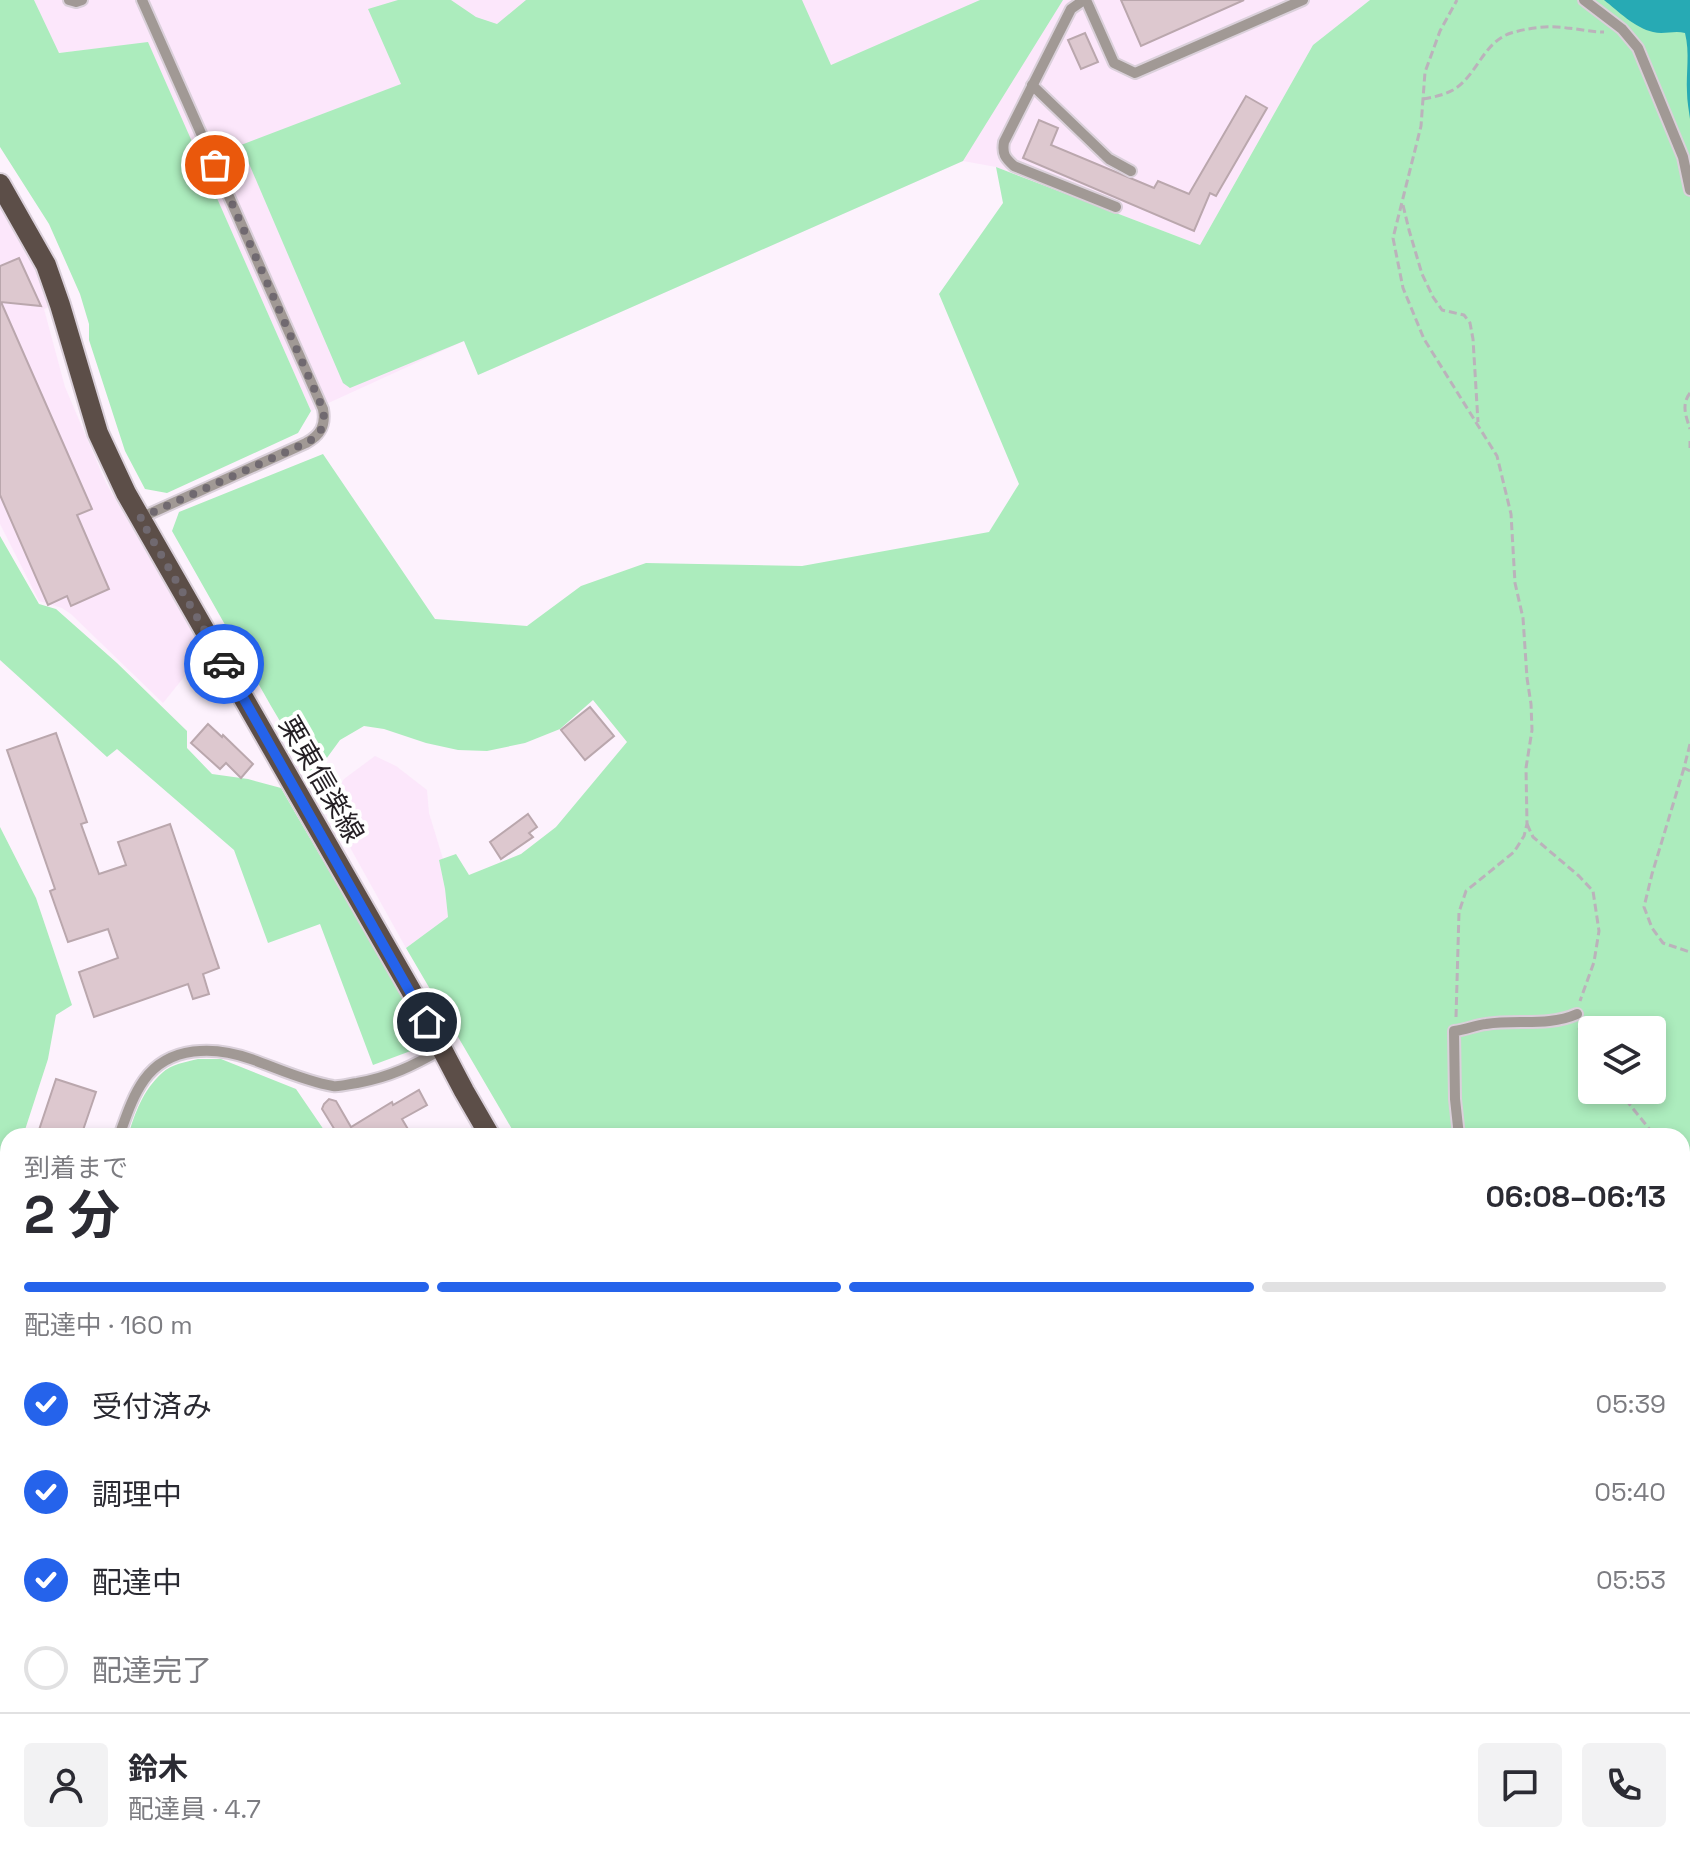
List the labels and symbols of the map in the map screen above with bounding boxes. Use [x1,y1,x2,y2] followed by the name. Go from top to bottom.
[181,131,249,199] pin
[184,624,264,704] courier
[271,709,373,849] street label: 栗東信楽線
[393,988,461,1056] pin

